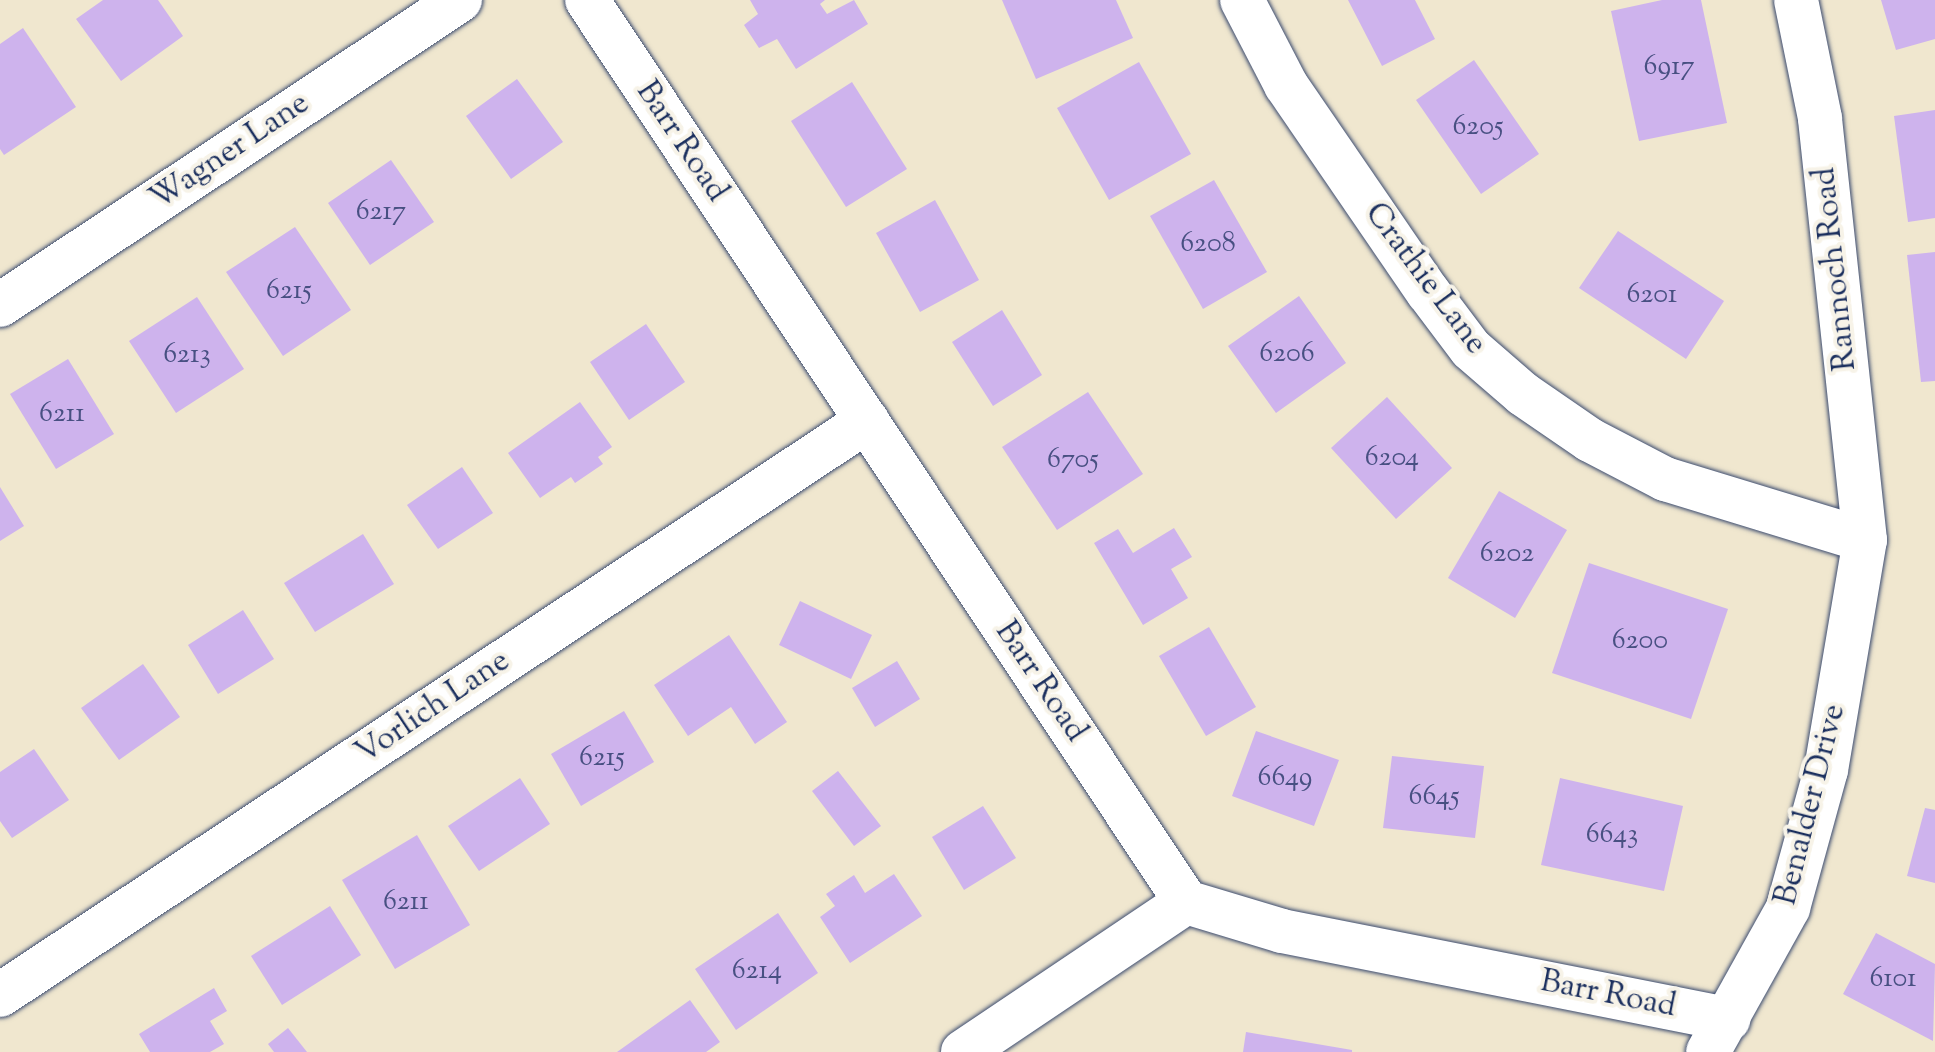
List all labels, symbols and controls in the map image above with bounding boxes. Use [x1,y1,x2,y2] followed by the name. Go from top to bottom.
[1643,50,1695,84] house number: 6917
[627,74,735,210] street label: Barr Road
[143,85,317,219] street label: Wagner Lane
[1452,110,1504,144] house number: 6205
[1806,165,1866,373] street label: Rannoch Road
[356,195,406,229] house number: 6217
[1356,196,1494,362] street label: Crathie Lane
[1180,227,1236,261] house number: 6208
[266,274,312,308] house number: 6215
[1627,278,1677,312] house number: 6201
[1259,337,1315,371] house number: 6206
[163,338,211,372] house number: 6213
[39,397,85,431] house number: 6211
[1365,441,1419,475] house number: 6204
[1047,443,1099,477] house number: 6705
[1480,537,1534,571] house number: 6202
[986,614,1094,750] street label: Barr Road
[1612,624,1668,658] house number: 6200
[349,642,517,774] street label: Vorlich Lane
[1767,701,1855,909] street label: Benalder Drive
[579,741,625,775] house number: 6215
[1258,761,1312,795] house number: 6649
[1409,780,1459,814] house number: 6645
[1586,818,1638,852] house number: 6643
[383,885,429,919] house number: 6211
[732,954,782,988] house number: 6214
[1870,962,1916,996] house number: 6101
[1537,963,1679,1027] street label: Barr Road

